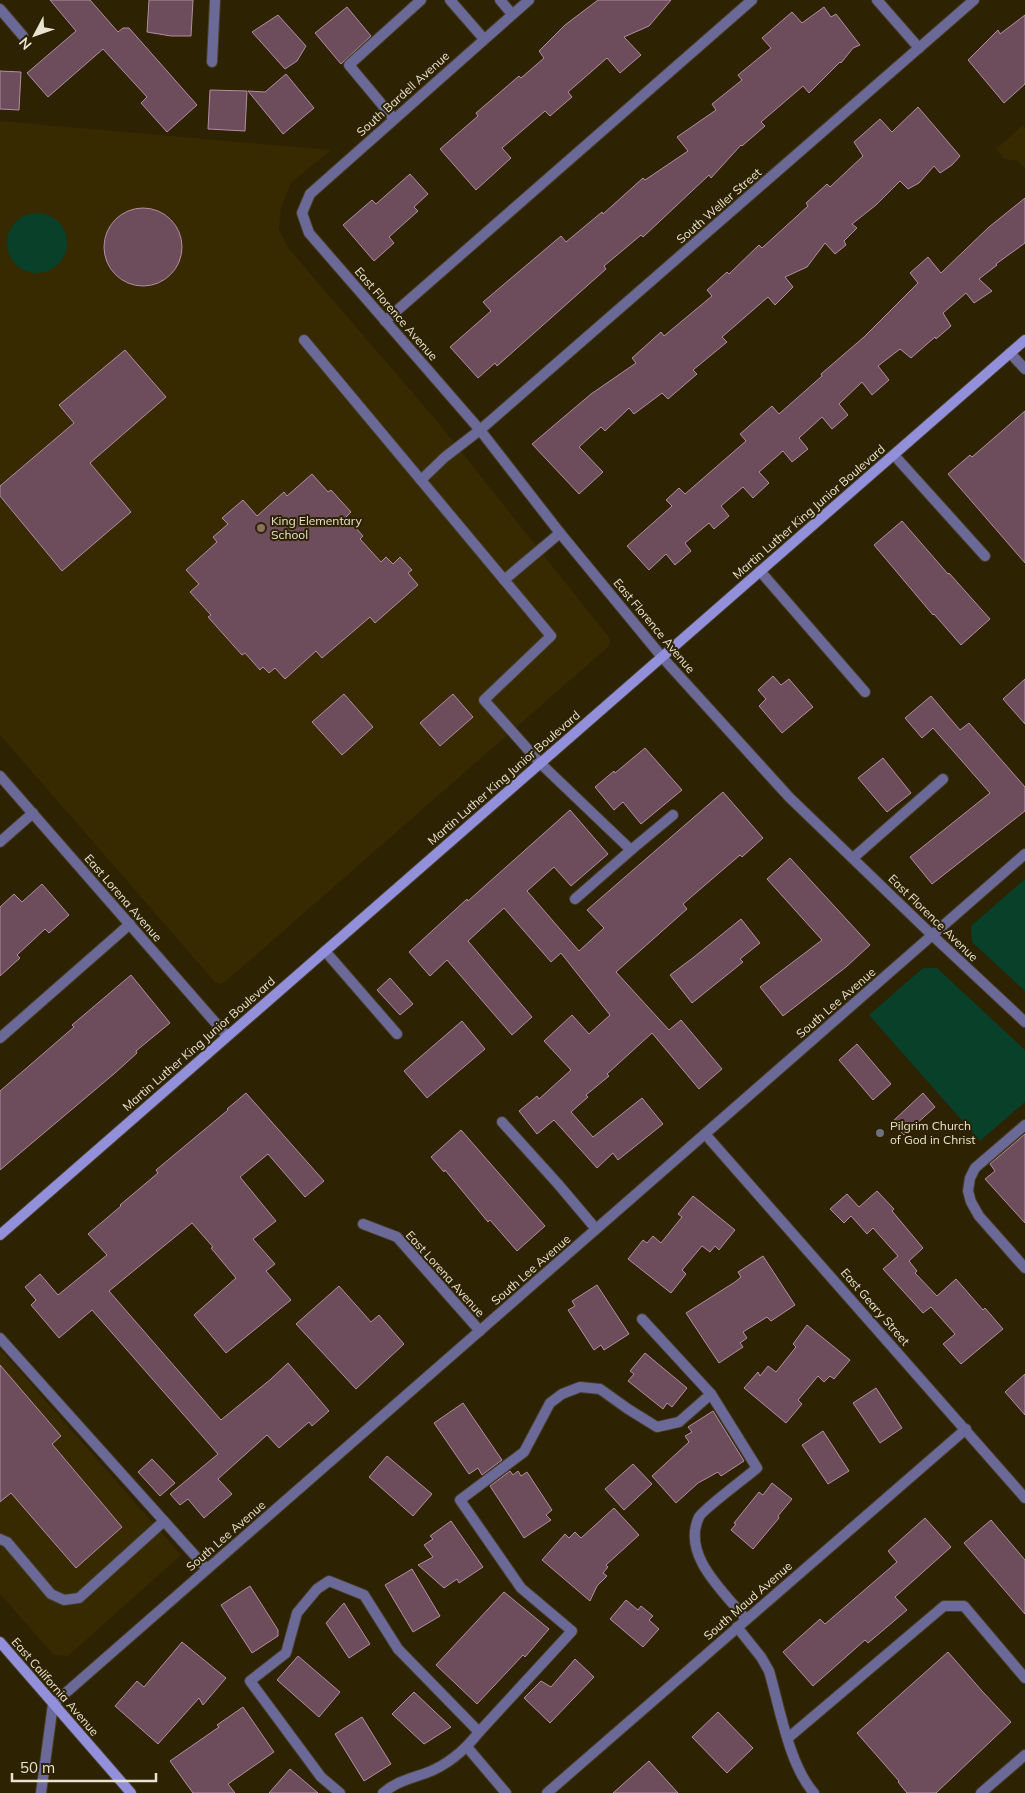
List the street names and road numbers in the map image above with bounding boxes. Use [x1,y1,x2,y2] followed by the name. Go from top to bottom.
[353,48,452,139] street label: South Bardell Avenue
[673,165,764,247] street label: South Weller Street
[352,264,441,363] street label: East Florence Avenue
[729,441,888,582] street label: Martin Luther King Junior Boulevard
[610,575,698,676] street label: East Florence Avenue
[424,707,583,848] street label: Martin Luther King Junior Boulevard
[81,851,165,944] street label: East Lorena Avenue
[885,871,981,964] street label: East Florence Avenue
[793,964,878,1041] street label: South Lee Avenue
[119,973,278,1114] street label: Martin Luther King Junior Boulevard
[403,1228,488,1320] street label: East Lorena Avenue
[488,1231,573,1308] street label: South Lee Avenue
[838,1265,913,1348] street label: East Geary Street
[183,1497,268,1574] street label: South Lee Avenue
[700,1558,795,1643] street label: South Maud Avenue
[9,1634,102,1739] street label: East California Avenue

